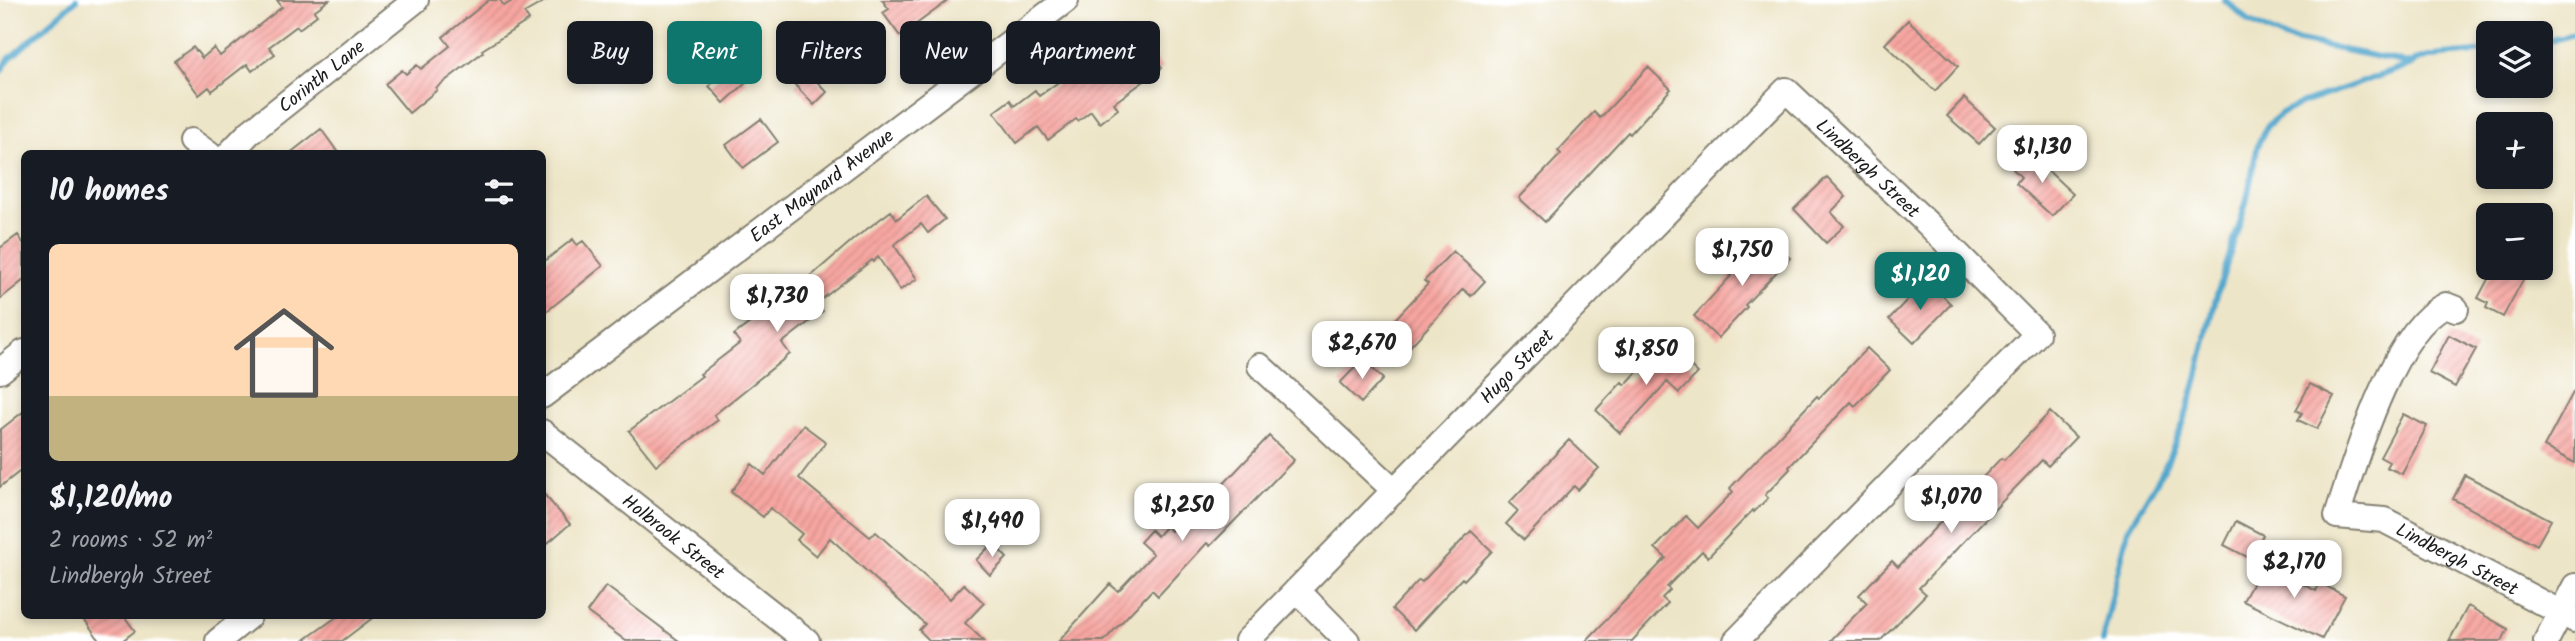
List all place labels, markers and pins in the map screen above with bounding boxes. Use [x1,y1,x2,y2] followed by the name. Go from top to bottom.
[1985,125,2099,185] pin: $1,130
[1685,229,1799,288] pin: $1,750
[1863,252,1977,312] pin: $1,120
[720,274,834,334] pin: $1,730
[1305,322,1419,381] pin: $2,670
[1589,328,1703,387] pin: $1,850
[1894,476,2008,535] pin: $1,070
[1125,484,1239,543] pin: $1,250
[935,500,1049,559] pin: $1,490
[2237,540,2351,600] pin: $2,170

